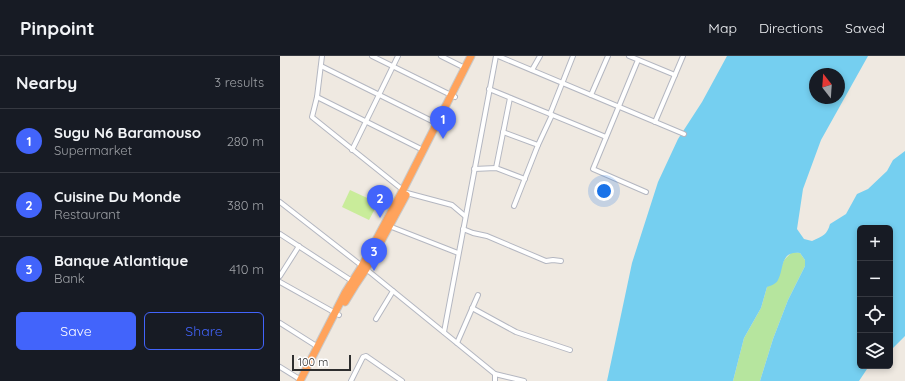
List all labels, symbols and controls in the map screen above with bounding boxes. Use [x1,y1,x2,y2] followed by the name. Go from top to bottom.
[20,16,95,40] text: Pinpoint
[708,19,737,37] text: Map
[759,19,823,37] text: Directions
[845,19,885,37] text: Saved
[809,68,845,104] north arrow
[16,72,77,93] text: Nearby
[214,74,264,90] text: 3 results
[430,106,456,139] pin: 1
[54,123,201,142] text: Sugu N6 Baramouso
[26,133,32,149] text: 1
[227,133,264,149] text: 280 m
[54,142,132,158] text: Supermarket
[594,181,614,201] your location
[367,185,393,218] pin: 2
[54,187,181,206] text: Cuisine Du Monde
[25,197,33,213] text: 2
[227,197,264,213] text: 380 m
[54,206,120,222] text: Restaurant
[857,225,893,369] map controls
[857,225,893,261] button: +
[361,238,387,271] pin: 3
[54,251,188,270] text: Banque Atlantique
[26,261,32,277] text: 3
[229,261,264,277] text: 410 m
[857,261,893,297] button: −
[54,270,85,286] text: Bank
[857,297,893,333] button: locate
[16,312,136,350] button: Save
[144,312,264,350] button: Share
[857,333,893,369] button: layers
[292,353,351,372] scale bar
[298,355,328,369] text: 100 m

